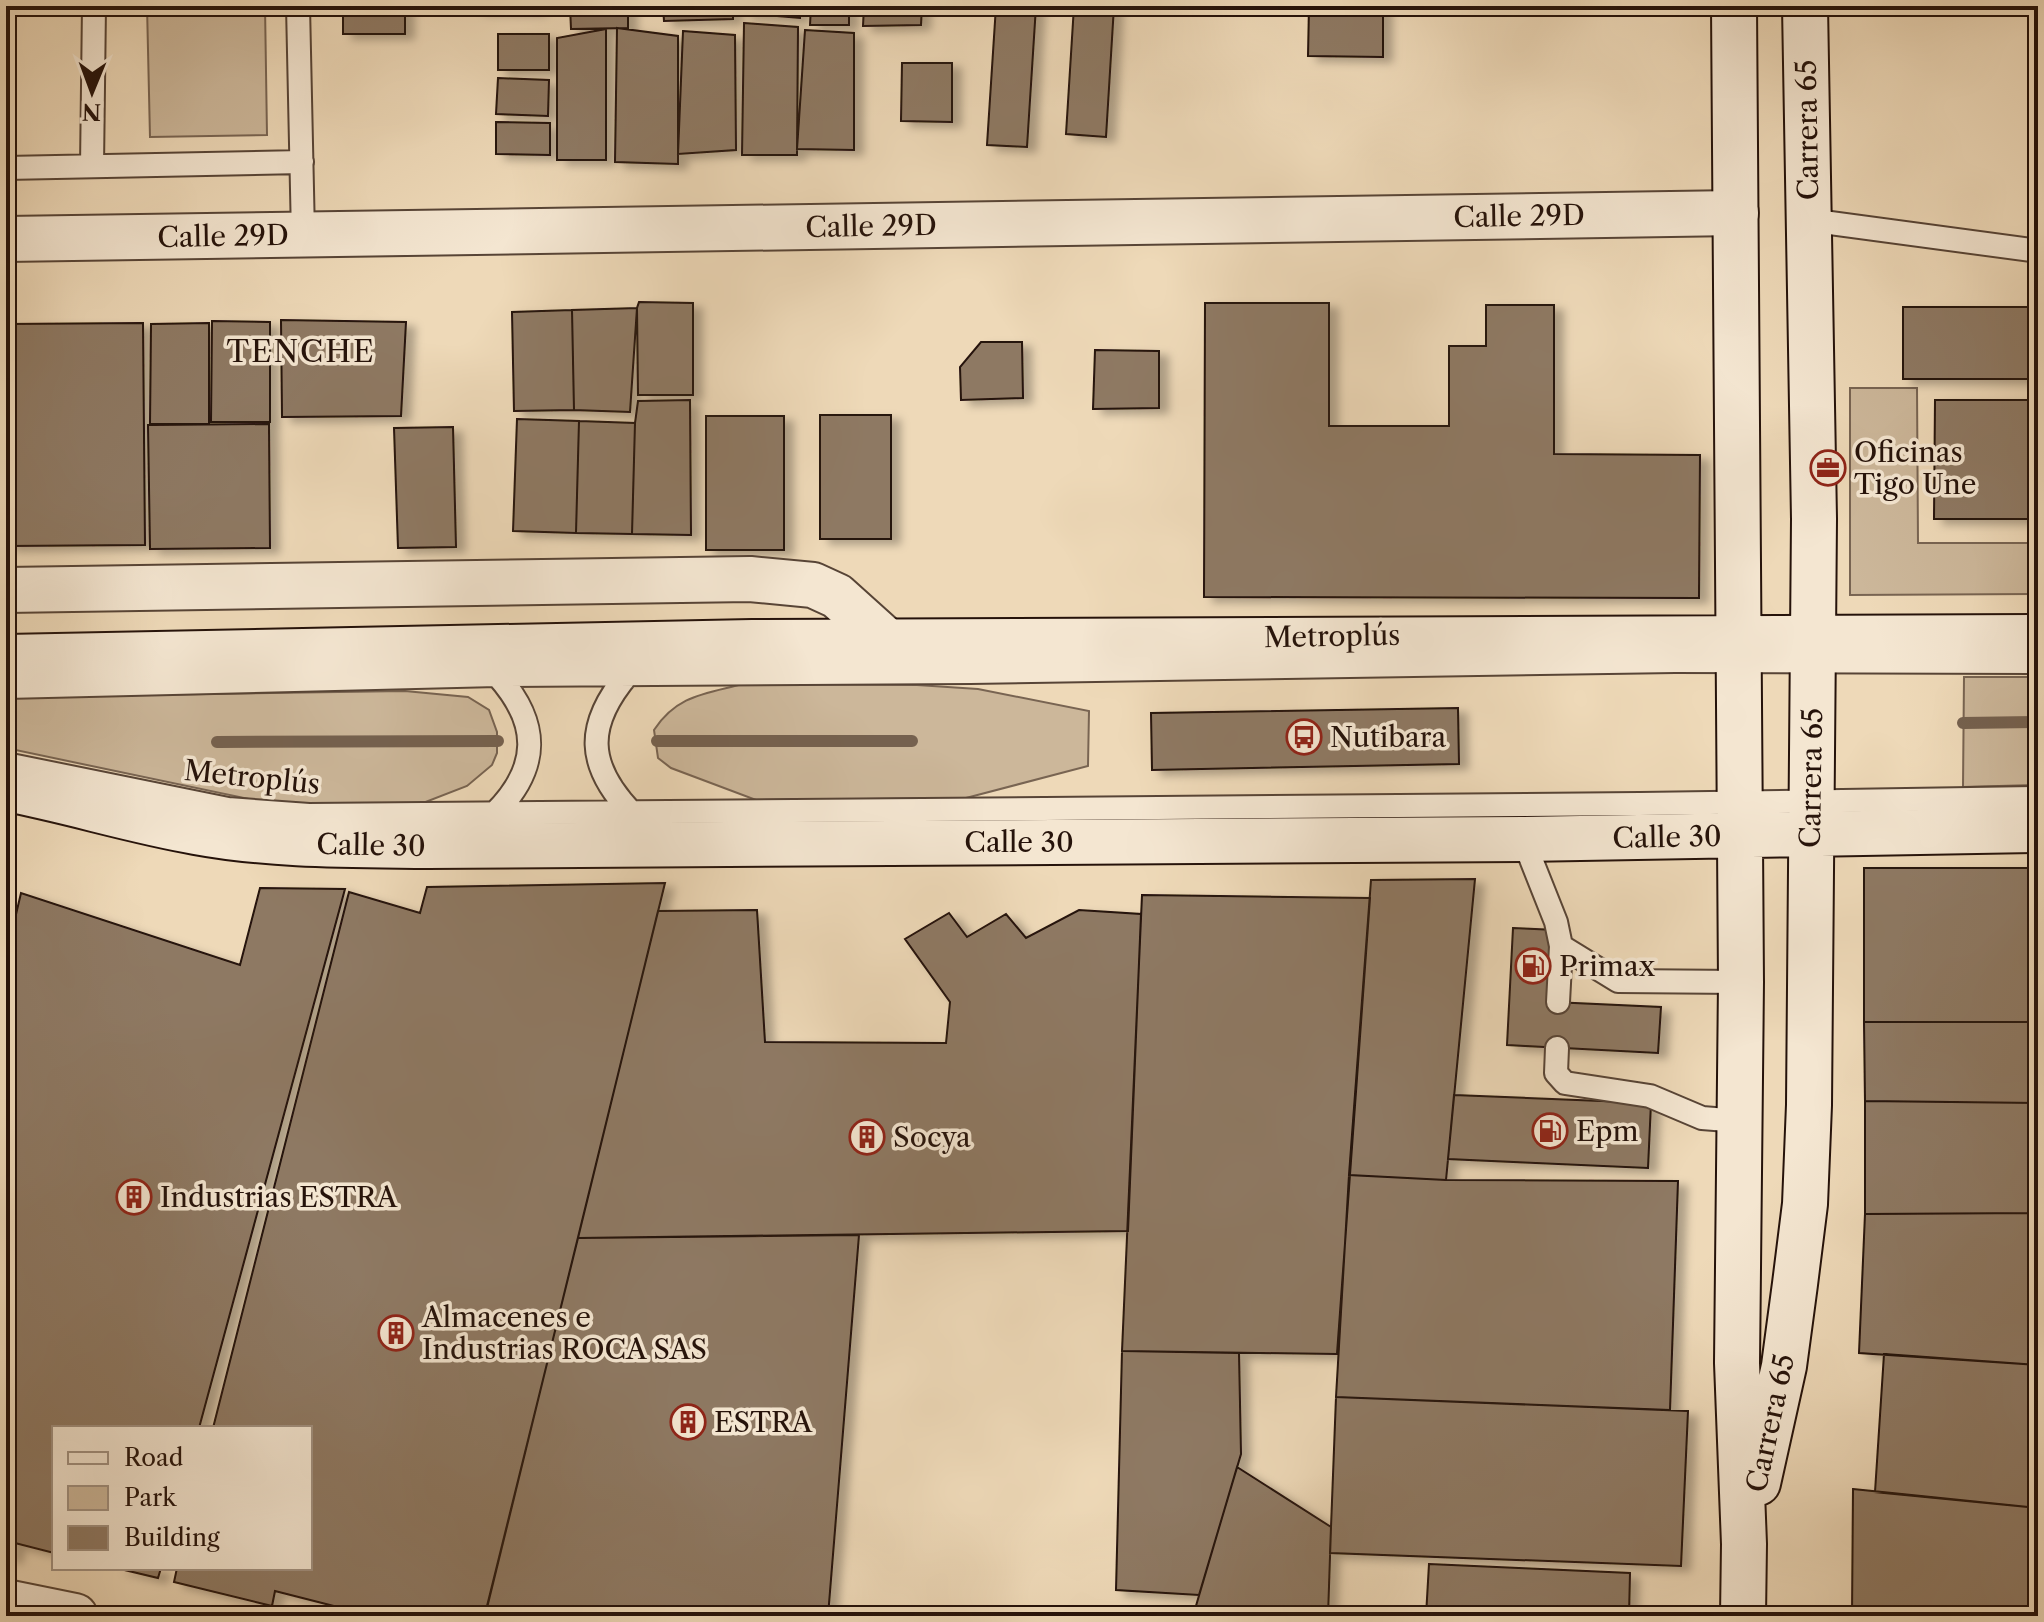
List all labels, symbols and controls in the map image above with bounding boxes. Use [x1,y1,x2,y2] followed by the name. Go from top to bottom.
[52,52,132,132] north arrow
[1789,60,1825,200] street label: Carrera 65
[82,98,101,125] text: N
[1453,198,1585,234] street label: Calle 29D
[805,208,937,244] street label: Calle 29D
[157,218,289,254] street label: Calle 29D
[226,333,376,370] district label: TENCHE
[1854,435,1976,501] place label: Oficinas Tigo Une
[1809,449,1847,487] office icon: Oficinas Tigo Une
[1264,618,1400,654] street label: Metroplús
[1793,708,1829,848] street label: Carrera 65
[1285,718,1323,756] bus stop icon: Nutibara
[1330,720,1447,754] place label: Nutibara
[182,753,322,801] street label: Metroplús
[1612,819,1722,855] street label: Calle 30
[964,825,1074,859] street label: Calle 30
[316,827,426,863] street label: Calle 30
[1514,947,1552,985] fuel station icon: Primax
[1559,949,1656,983] place label: Primax
[1531,1112,1569,1150] fuel station icon: Epm
[1576,1114,1639,1148] place label: Epm
[848,1118,886,1156] building icon: Socya
[893,1120,971,1154] place label: Socya
[115,1178,153,1216] building icon: Industrias ESTRA
[160,1180,399,1214] place label: Industrias ESTRA
[421,1300,707,1366] place label: Almacenes e Industrias ROCA SAS
[377,1314,415,1352] building icon: Almacenes e Industrias ROCA SAS
[1739,1351,1801,1495] street label: Carrera 65
[669,1403,707,1441] building icon: ESTRA
[714,1405,814,1439] place label: ESTRA
[52,1426,312,1570] legend
[124,1443,184,1472] text: Road
[124,1483,177,1512] text: Park
[124,1523,220,1552] text: Building

